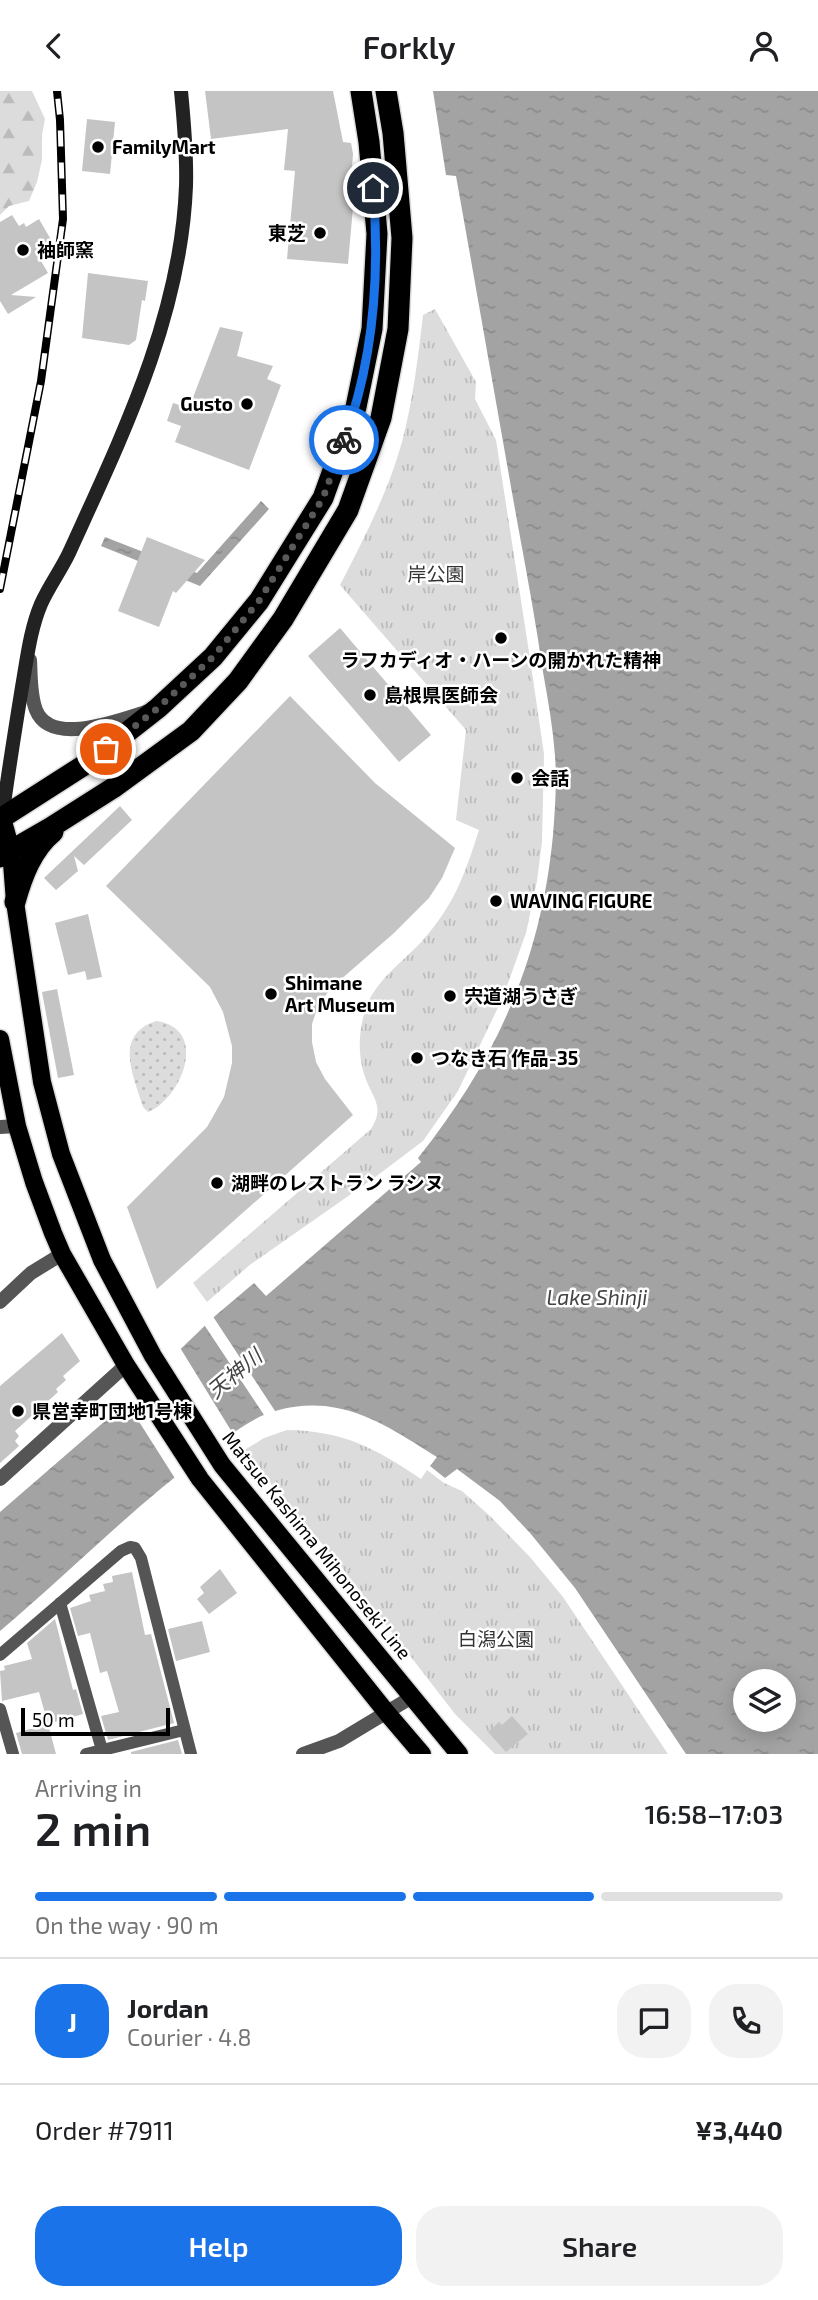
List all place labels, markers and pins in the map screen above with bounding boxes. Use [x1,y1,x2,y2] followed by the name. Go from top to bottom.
[112,135,216,159] place label: FamilyMart
[90,139,106,155] marker: FamilyMart
[343,158,403,218] pin
[268,221,306,244] place label: 東芝
[312,225,328,241] marker: 東芝
[37,238,94,261] place label: 袖師窯
[15,242,31,258] marker: 袖師窯
[180,392,233,415] place label: Gusto
[239,396,255,412] marker: Gusto
[493,630,509,646] marker: ラフカディオ・ハーンの開かれた精神
[341,648,661,671] place label: ラフカディオ・ハーンの開かれた精神
[384,683,498,706] place label: 島根県医師会
[362,687,378,703] marker: 島根県医師会
[76,719,136,779] pin
[531,766,569,789] place label: 会話
[509,770,525,786] marker: 会話
[510,889,652,912] place label: WAVING FIGURE
[488,893,504,909] marker: WAVING FIGURE
[285,971,395,1016] place label: Shimane Art Museum
[464,984,578,1007] place label: 宍道湖うさぎ
[263,986,279,1002] marker: Shimane Art Museum
[442,988,458,1004] marker: 宍道湖うさぎ
[431,1046,578,1069] place label: つなき石 作品-35
[409,1050,425,1066] marker: つなき石 作品-35
[231,1171,444,1194] place label: 湖畔のレストラン ラシヌ
[209,1175,225,1191] marker: 湖畔のレストラン ラシヌ
[32,1399,192,1422] place label: 県営幸町団地1号棟
[10,1403,26,1419] marker: 県営幸町団地1号棟

